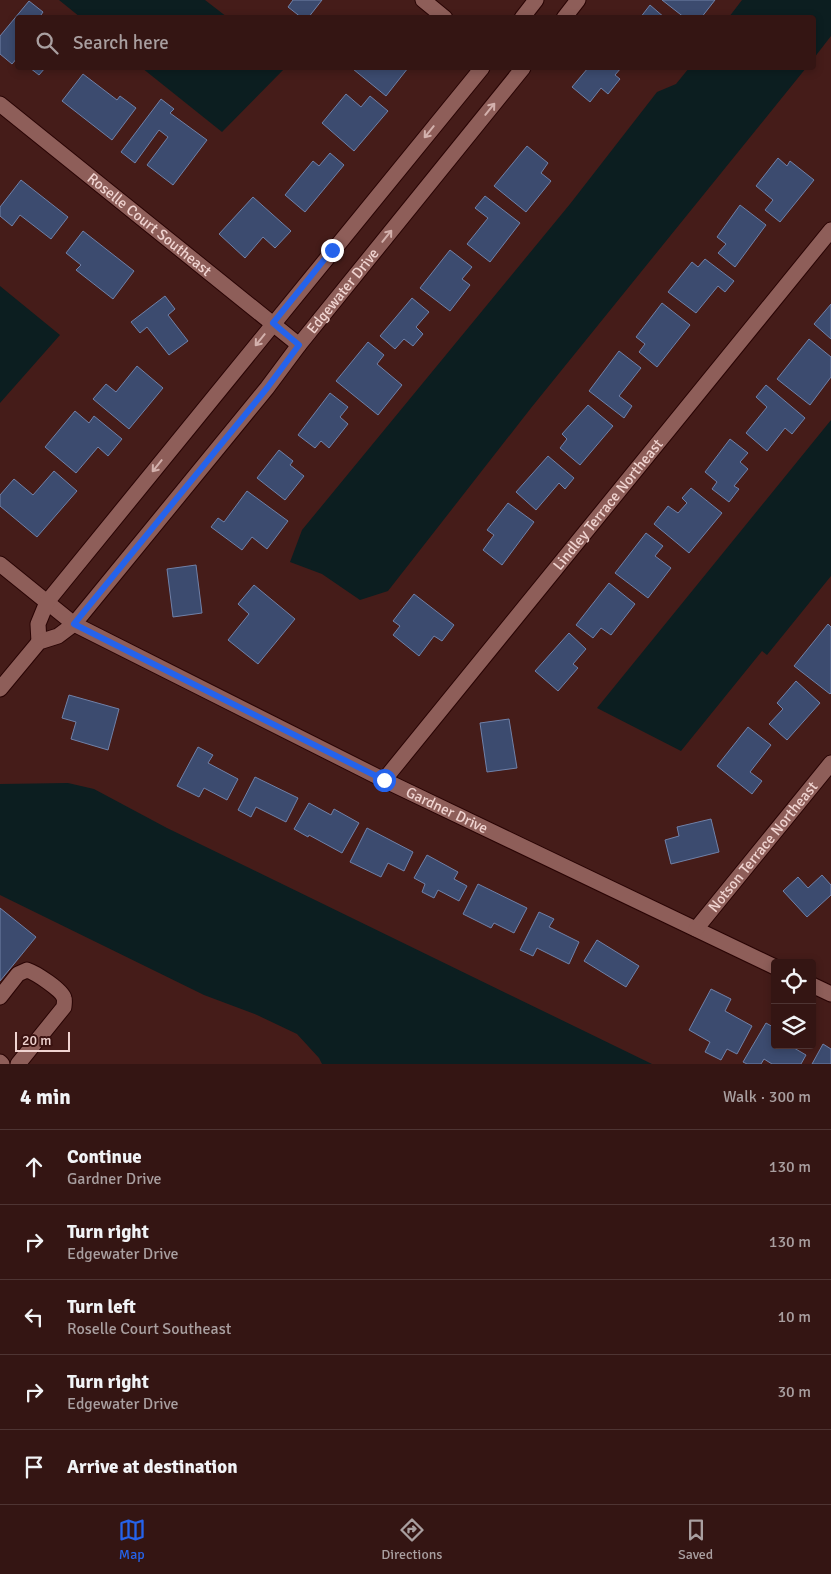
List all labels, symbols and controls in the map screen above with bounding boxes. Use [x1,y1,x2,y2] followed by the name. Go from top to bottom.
[15,15,816,70] search box
[33,29,61,57] icon: search
[73,31,169,55] text: Search here
[484,103,495,116] one-way arrow
[423,126,434,139] one-way arrow
[84,169,215,280] street label: Roselle Court Southeast
[382,230,393,243] one-way arrow
[321,239,344,262] route end
[303,245,383,337] street label: Edgewater Drive
[254,333,265,346] one-way arrow
[549,435,667,574] street label: Lindley Terrace Northeast
[152,459,163,472] one-way arrow
[373,769,396,792] route start
[704,778,821,916] street label: Notson Terrace Northeast
[403,783,491,837] street label: Gardner Drive
[771,959,816,1049] map controls
[771,959,816,1004] button: locate
[771,1004,816,1049] button: layers
[15,1029,70,1052] scale bar
[22,1032,51,1049] text: 20 m
[20,1084,71,1110] text: 4 min
[723,1087,811,1107] text: Walk · 300 m
[67,1145,142,1169] text: Continue
[20,1153,48,1181] icon: ahead
[769,1157,811,1177] text: 130 m
[67,1169,162,1189] text: Gardner Drive
[67,1220,149,1244] text: Turn right
[20,1228,48,1256] icon: right
[769,1232,811,1252] text: 130 m
[67,1244,179,1264] text: Edgewater Drive
[67,1295,136,1319] text: Turn left
[20,1303,48,1331] icon: left
[777,1307,811,1327] text: 10 m
[67,1319,231,1339] text: Roselle Court Southeast
[67,1370,149,1394] text: Turn right
[20,1378,48,1406] icon: right
[777,1382,811,1402] text: 30 m
[67,1394,179,1414] text: Edgewater Drive
[20,1453,48,1481] icon: arrive
[67,1455,238,1479] text: Arrive at destination
[118,1516,146,1563] tab: Map
[381,1516,442,1563] tab: Directions
[678,1516,713,1563] tab: Saved

